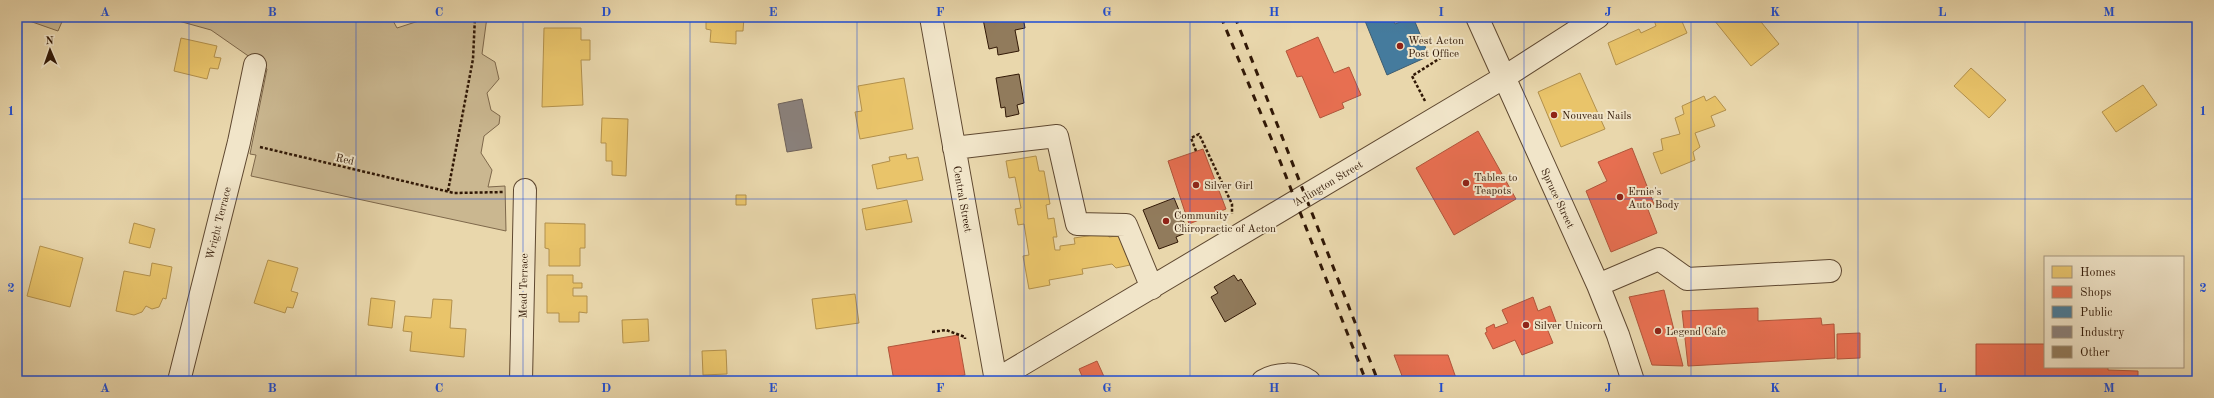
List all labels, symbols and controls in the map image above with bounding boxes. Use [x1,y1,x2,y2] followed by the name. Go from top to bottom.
[100,6,110,19] text: A
[267,6,277,19] text: B
[435,6,443,19] text: C
[601,6,611,19] text: D
[769,6,778,19] text: E
[936,6,945,19] text: F
[1102,6,1112,19] text: G
[1269,6,1280,19] text: H
[1438,6,1444,19] text: I
[1604,6,1612,19] text: J
[1770,6,1780,19] text: K
[1938,6,1947,19] text: L
[2103,6,2115,19] text: M
[30,30,70,70] north arrow
[45,36,55,47] text: N
[1408,36,1464,60] place label: West Acton Post Office
[1395,41,1405,51] marker: West Acton Post Office
[7,105,15,118] text: 1
[2199,105,2207,118] text: 1
[1549,110,1559,120] marker: Nouveau Nails
[1562,111,1631,122] place label: Nouveau Nails
[334,153,355,168] street label: Red
[1292,159,1365,209] street label: Arlington Street
[950,165,973,234] street label: Central Street
[1538,167,1575,231] street label: Spruce Street
[1474,173,1518,197] place label: Tables to Teapots
[1461,178,1471,188] marker: Tables to Teapots
[1191,180,1201,190] marker: Silver Girl
[1204,181,1253,192] place label: Silver Girl
[205,186,234,261] street label: Wright Terrace
[1628,187,1679,211] place label: Ernie's Auto Body
[1615,192,1625,202] marker: Ernie's Auto Body
[1174,211,1276,235] place label: Community Chiropractic of Acton
[1161,216,1171,226] marker: Community Chiropractic of Acton
[518,253,531,319] street label: Mead Terrace
[2044,256,2184,368] legend
[2080,267,2116,279] text: Homes
[7,282,15,295] text: 2
[2199,282,2207,295] text: 2
[2080,287,2111,299] text: Shops
[2080,307,2112,319] text: Public
[1521,320,1531,330] marker: Silver Unicorn
[1534,321,1603,332] place label: Silver Unicorn
[1653,326,1663,336] marker: Legend Cafe
[1666,327,1726,338] place label: Legend Cafe
[2080,327,2125,339] text: Industry
[2080,347,2110,359] text: Other
[100,382,110,395] text: A
[267,382,277,395] text: B
[435,382,443,395] text: C
[601,382,611,395] text: D
[769,382,778,395] text: E
[936,382,945,395] text: F
[1102,382,1112,395] text: G
[1269,382,1280,395] text: H
[1438,382,1444,395] text: I
[1604,382,1612,395] text: J
[1770,382,1780,395] text: K
[1938,382,1947,395] text: L
[2103,382,2115,395] text: M

